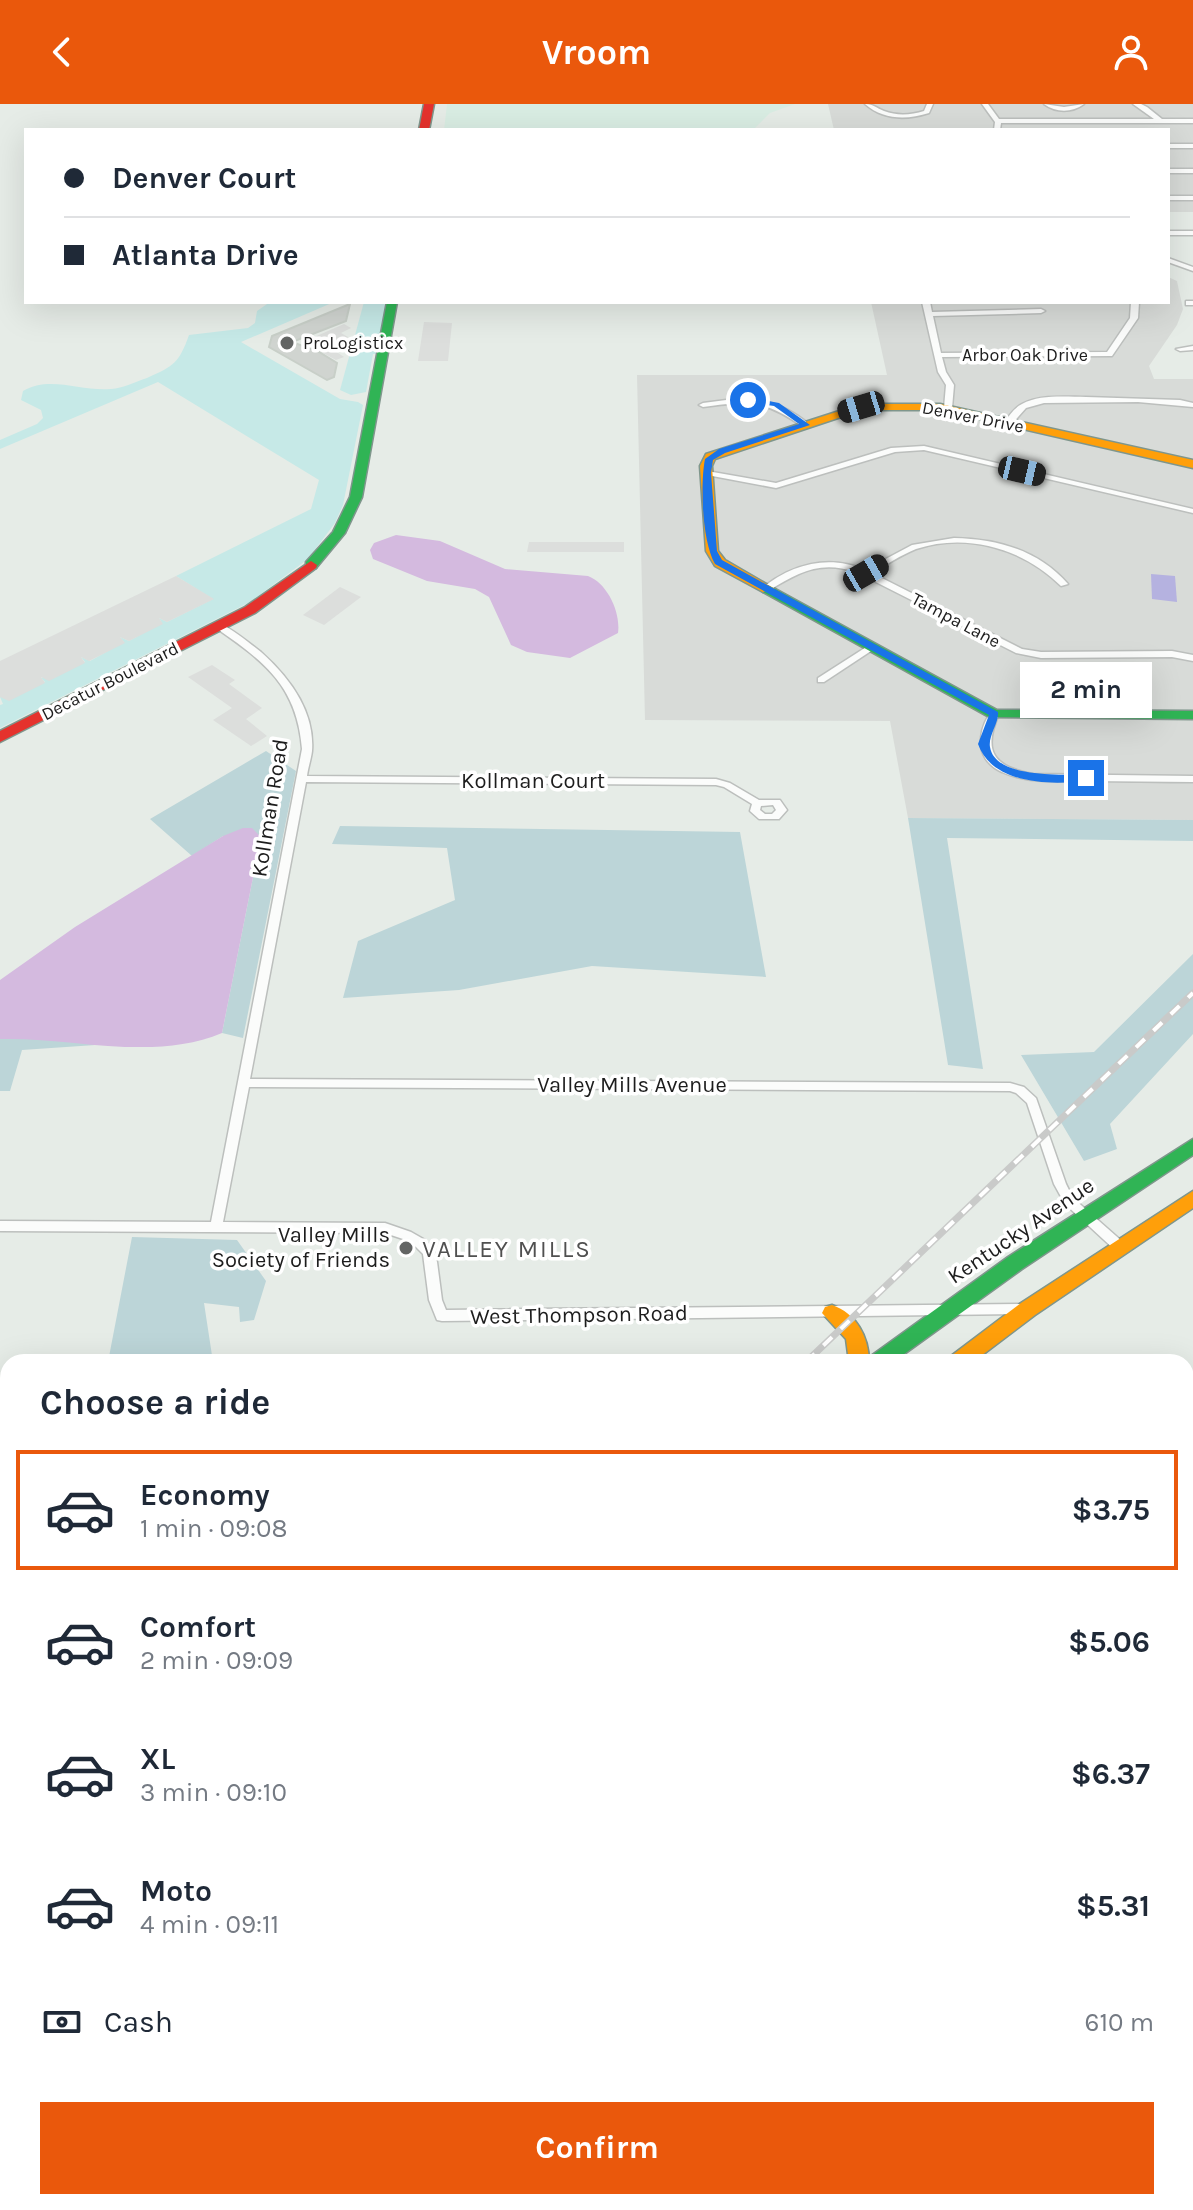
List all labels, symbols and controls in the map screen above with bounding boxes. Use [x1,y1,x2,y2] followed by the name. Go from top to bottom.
[40,30,84,74] icon: back
[1109,30,1153,74] icon: person
[542,31,651,73] text: Vroom
[112,160,296,196] text: Denver Court
[112,237,299,273] text: Atlanta Drive
[303,332,403,354] place label: ProLogisticx
[278,334,296,352] marker: ProLogisticx
[962,344,1088,366] street label: Arbor Oak Drive
[730,382,766,418] route start
[835,389,887,425] car
[920,396,1026,438] street label: Denver Drive
[996,454,1048,488] car
[839,551,893,595] car
[908,587,1004,653] street label: Tampa Lane
[38,637,182,725] street label: Decatur Boulevard
[1020,662,1152,718] callout: 2 min
[1050,674,1122,705] text: 2 min
[246,737,294,879] street label: Kollman Road
[1068,760,1104,796] route end
[461,768,605,794] street label: Kollman Court
[537,1072,727,1098] street label: Valley Mills Avenue
[943,1172,1099,1290] street label: Kentucky Avenue
[212,1222,390,1273] place label: Valley Mills Society of Friends
[422,1235,592,1263] district label: VALLEY MILLS
[397,1239,415,1257] marker: Valley Mills Society of Friends
[470,1300,688,1330] street label: West Thompson Road
[40,1381,270,1423] text: Choose a ride
[44,1474,116,1546] icon: car
[140,1477,270,1513] text: Economy
[1072,1492,1150,1528] text: $3.75
[140,1513,287,1544] text: 1 min · 09:08
[44,1606,116,1678] icon: car
[140,1609,256,1645] text: Comfort
[1068,1624,1150,1660] text: $5.06
[140,1645,293,1676] text: 2 min · 09:09
[44,1738,116,1810] icon: car
[140,1741,175,1777] text: XL
[1071,1756,1150,1792] text: $6.37
[140,1777,287,1808] text: 3 min · 09:10
[44,1870,116,1942] icon: car
[140,1873,212,1909] text: Moto
[1076,1888,1150,1924] text: $5.31
[140,1909,279,1940] text: 4 min · 09:11
[40,2000,84,2044] icon: cash
[104,2004,173,2040] text: Cash
[1085,2007,1154,2038] text: 610 m
[40,2102,1154,2194] button: Confirm

